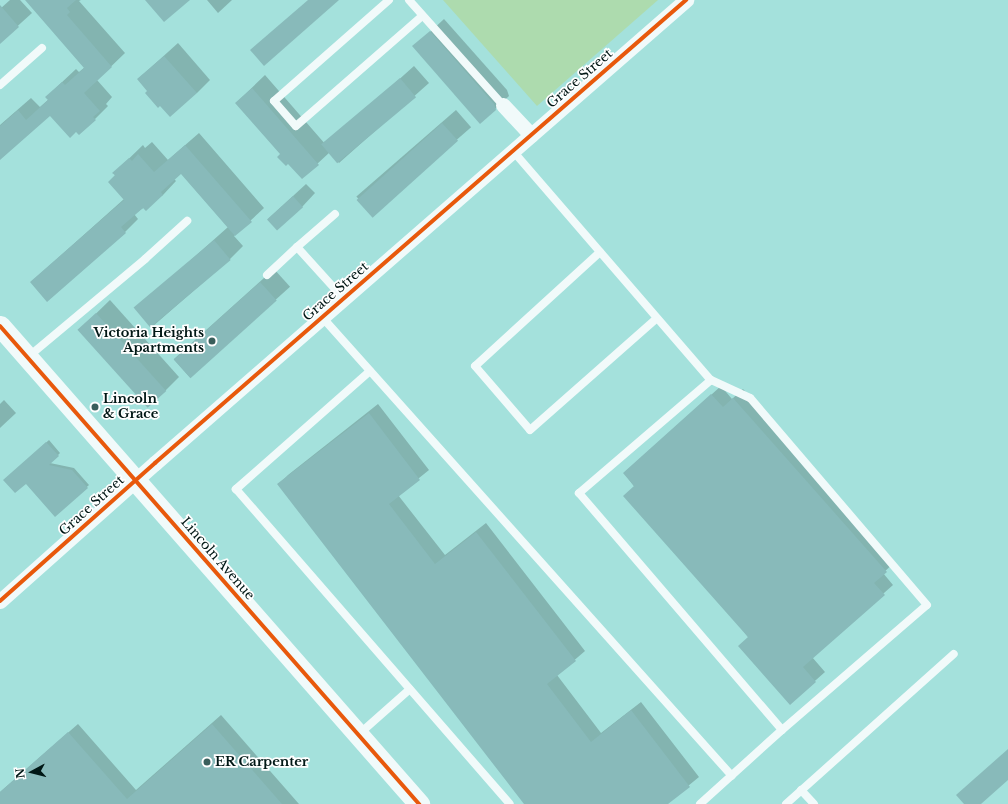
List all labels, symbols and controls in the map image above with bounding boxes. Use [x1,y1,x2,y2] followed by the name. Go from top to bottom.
[544,46,616,112] street label: Grace Street
[300,259,372,325] street label: Grace Street
[94,326,204,357] place label: Victoria Heights Apartments
[207,336,217,346] marker: Victoria Heights Apartments
[103,392,158,423] place label: Lincoln & Grace
[90,402,100,412] marker: Lincoln & Grace
[56,473,128,539] street label: Grace Street
[177,514,257,604] street label: Lincoln Avenue
[12,752,52,792] north arrow
[215,754,309,770] place label: ER Carpenter
[202,757,212,767] marker: ER Carpenter
[13,767,28,779] text: N

